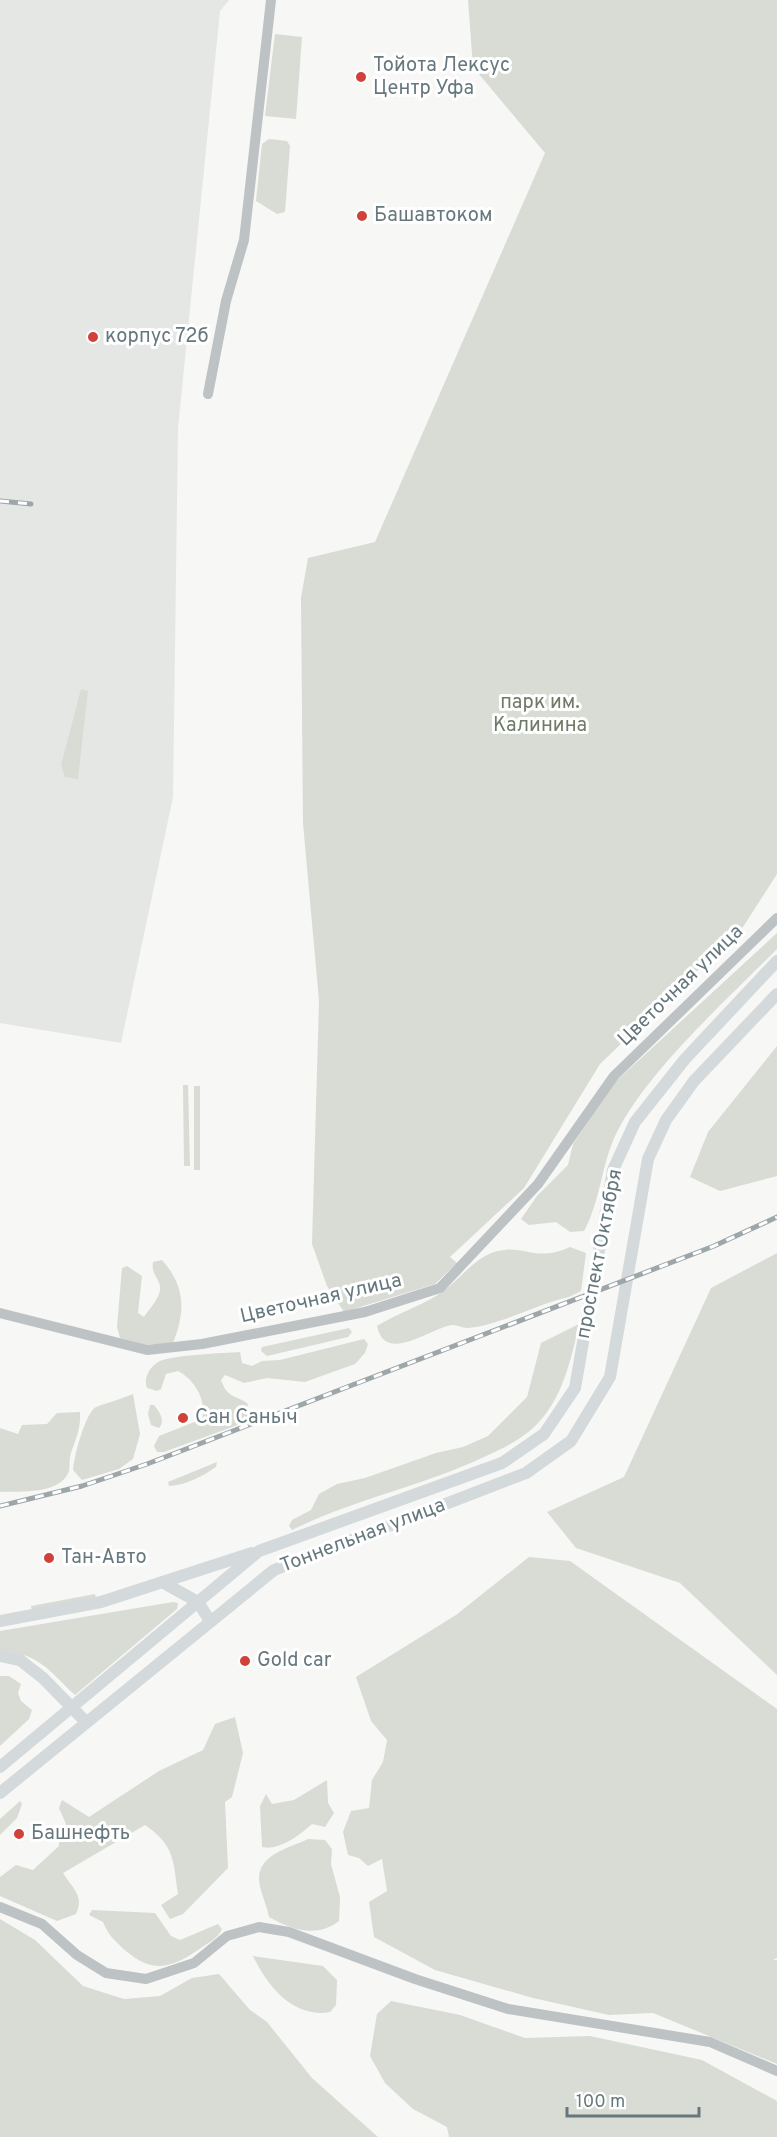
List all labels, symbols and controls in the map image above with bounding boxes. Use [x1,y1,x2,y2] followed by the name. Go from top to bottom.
[373,53,510,102] place label: Тойота Лексус Центр Уфа
[354,70,368,84] marker: Тойота Лексус Центр Уфа
[374,203,493,229] place label: Башавтоком
[355,209,369,223] marker: Башавтоком
[105,324,209,350] place label: корпус 72б
[86,330,100,344] marker: корпус 72б
[493,690,587,739] park label: парк им. Калинина
[613,919,749,1053] street label: Цветочная улица
[571,1167,629,1341] street label: проспект Октября
[238,1268,404,1330] street label: Цветочная улица
[195,1405,298,1431] place label: Сан Саныч
[176,1411,190,1425] marker: Сан Саныч
[277,1493,449,1579] street label: Тоннельная улица
[61,1545,147,1571] place label: Тан-Авто
[42,1551,56,1565] marker: Тан-Авто
[257,1648,332,1674] place label: Gold car
[238,1654,252,1668] marker: Gold car
[31,1821,130,1847] place label: Башнефть
[12,1827,26,1841] marker: Башнефть
[567,2080,699,2118] scale bar
[576,2091,625,2114] text: 100 m

